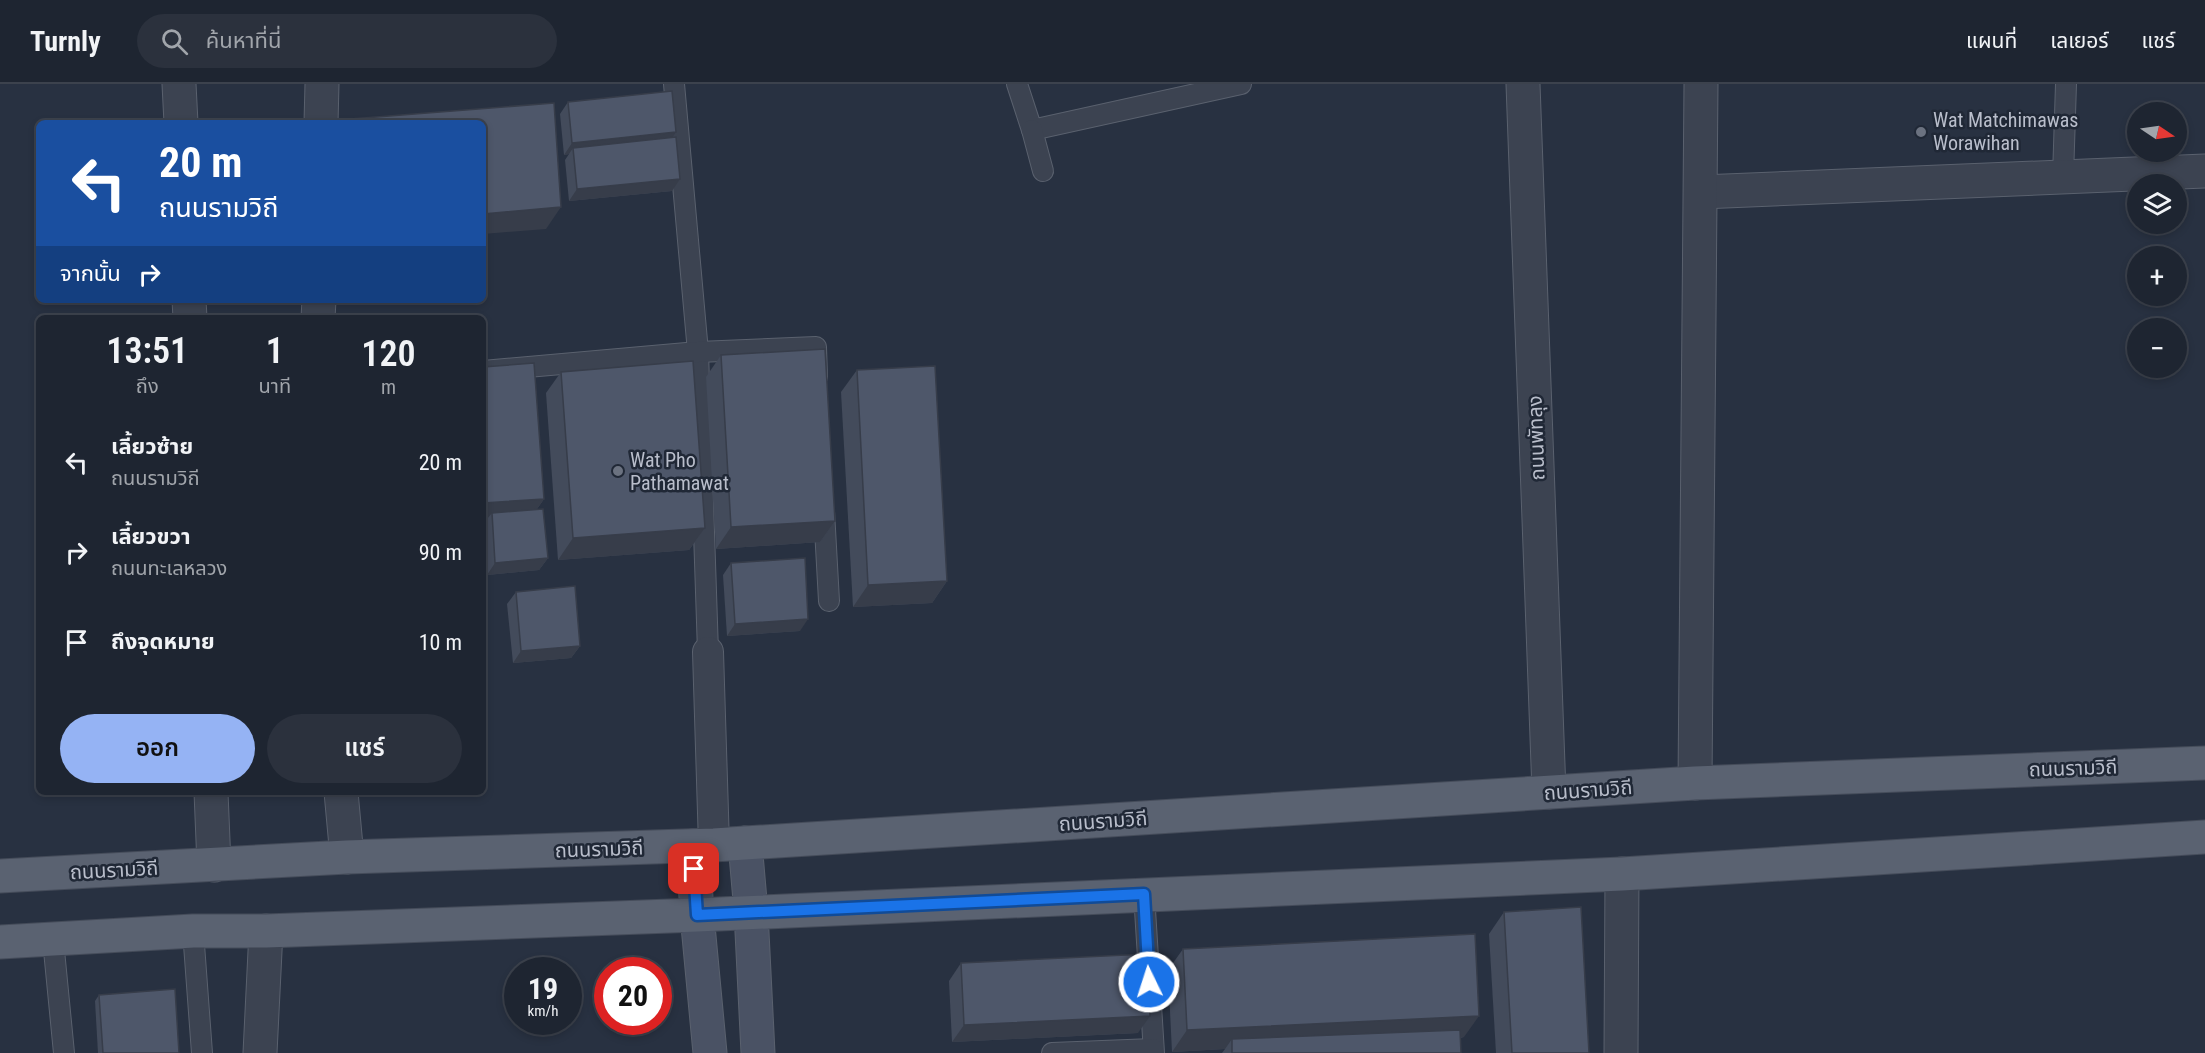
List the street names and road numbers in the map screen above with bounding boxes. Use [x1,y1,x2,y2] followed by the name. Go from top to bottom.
[1523,395,1549,481] street label: ถนนพัทลุง
[2028,754,2118,782] street label: ถนนรามวิถี
[1543,775,1633,805] street label: ถนนรามวิถี
[1058,806,1148,836] street label: ถนนรามวิถี
[554,835,644,863] street label: ถนนรามวิถี
[69,856,159,884] street label: ถนนรามวิถี

